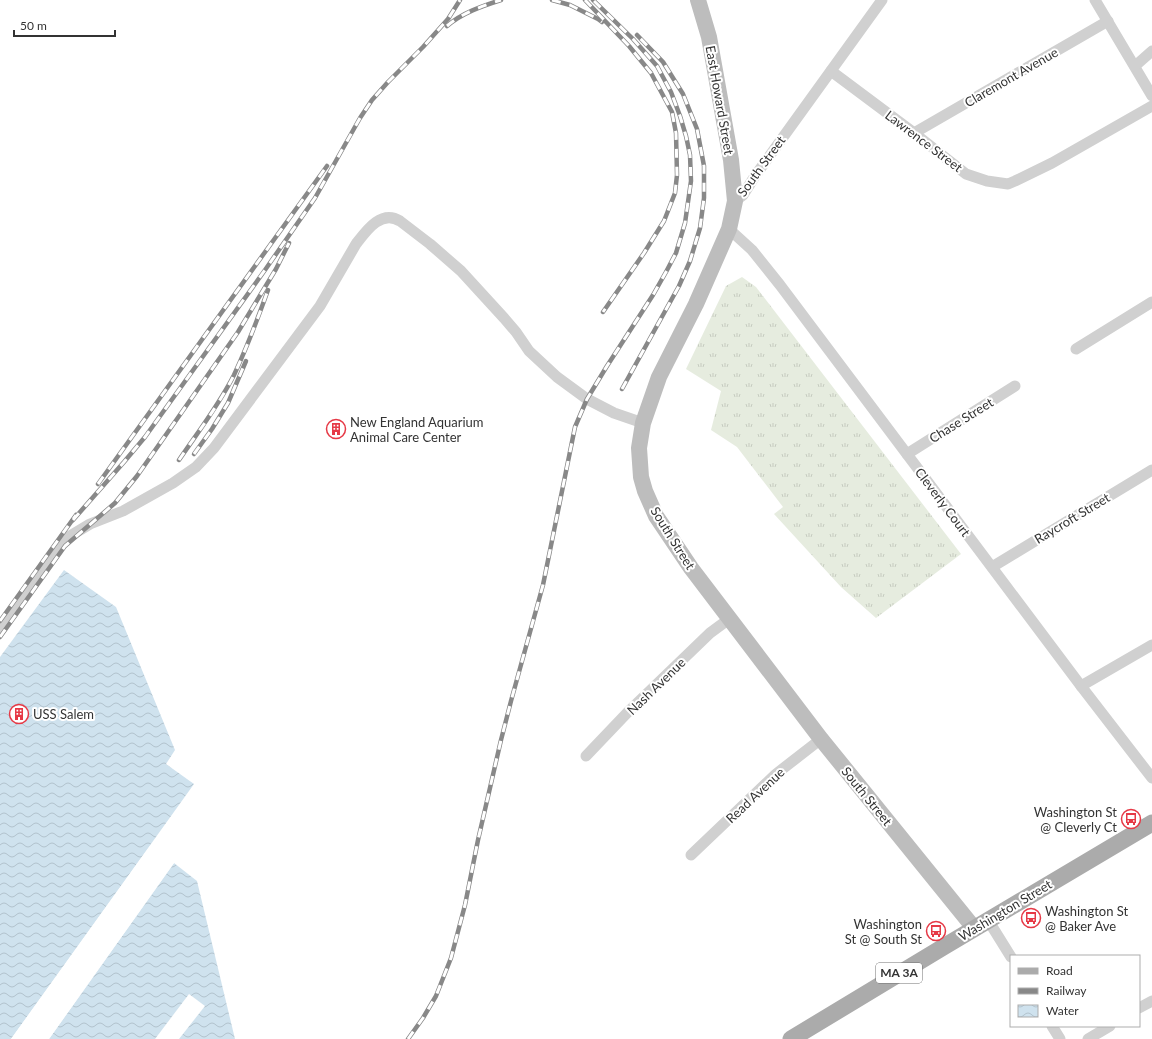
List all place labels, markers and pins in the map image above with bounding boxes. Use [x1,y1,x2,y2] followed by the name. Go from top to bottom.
[350,414,484,445] place label: New England Aquarium Animal Care Center
[325,418,347,440] building icon: New England Aquarium Animal Care Center
[8,703,30,725] building icon: USS Salem
[33,706,94,722] place label: USS Salem
[1034,804,1117,835] place label: Washington St @ Cleverly Ct
[1120,808,1142,830] bus stop icon: Washington St @ Cleverly Ct
[1045,903,1129,934] place label: Washington St @ Baker Ave
[1020,907,1042,929] bus stop icon: Washington St @ Baker Ave
[845,916,922,947] place label: Washington St @ South St
[925,920,947,942] bus stop icon: Washington St @ South St

